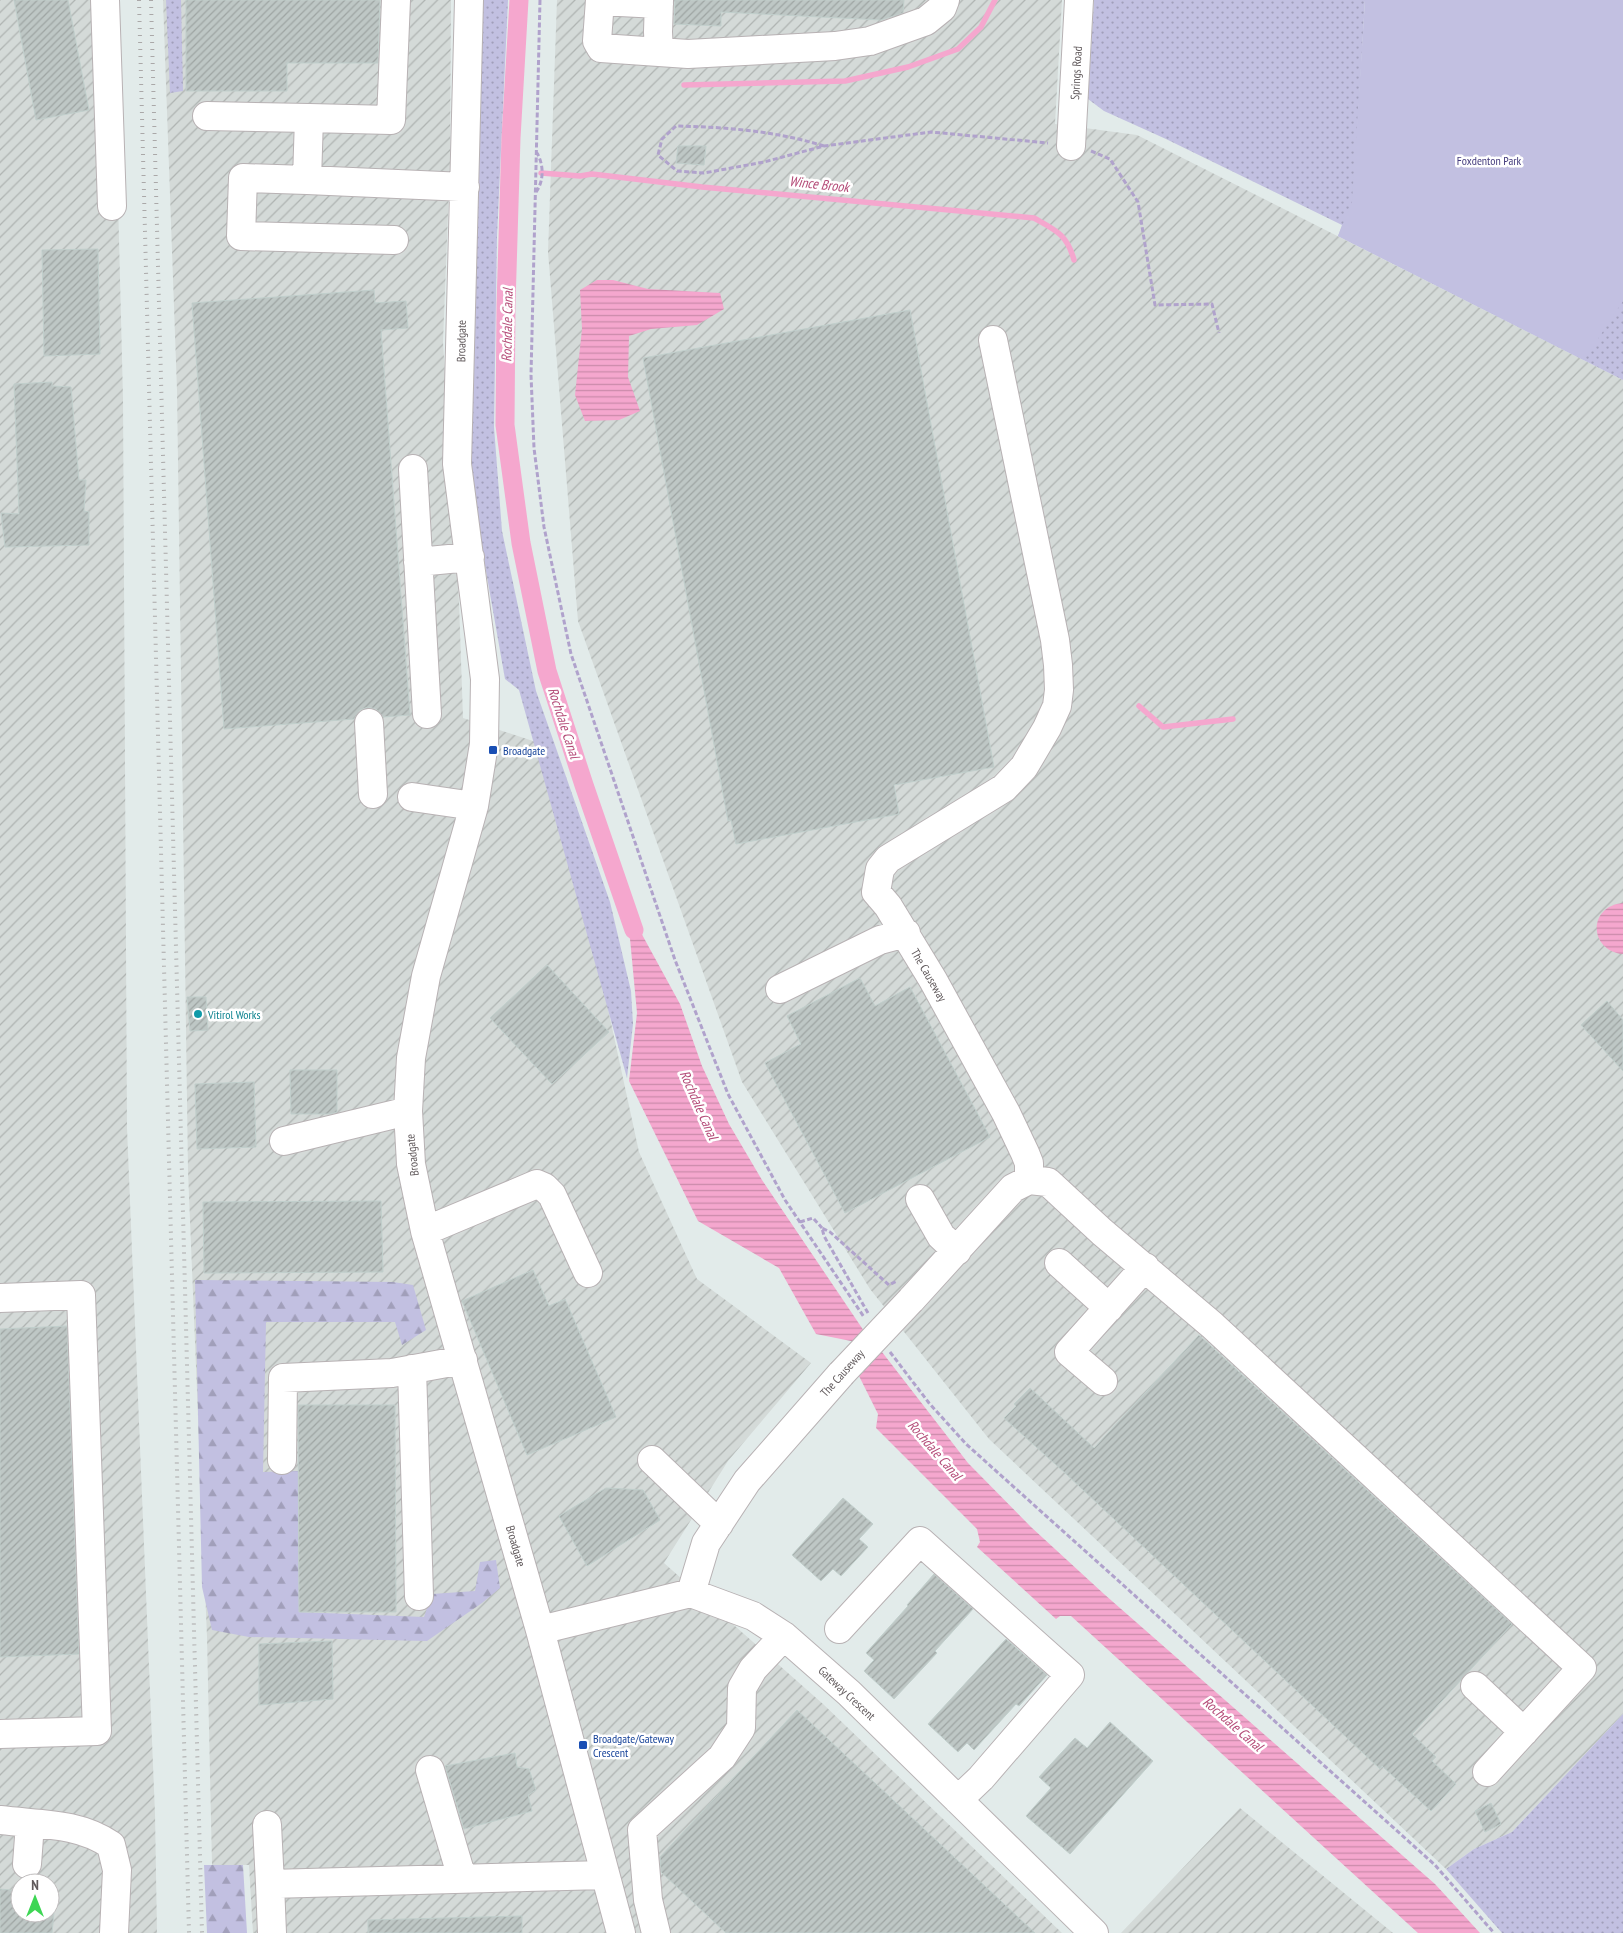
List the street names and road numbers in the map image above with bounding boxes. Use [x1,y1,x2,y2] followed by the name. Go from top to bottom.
[1067,46,1085,100] street label: Springs Road
[453,320,469,362] street label: Broadgate
[908,946,950,1005] street label: The Causeway
[402,1133,422,1177] street label: Broadgate
[817,1346,868,1400] street label: The Causeway
[503,1524,529,1568] street label: Broadgate
[815,1663,879,1724] street label: Gateway Crescent

